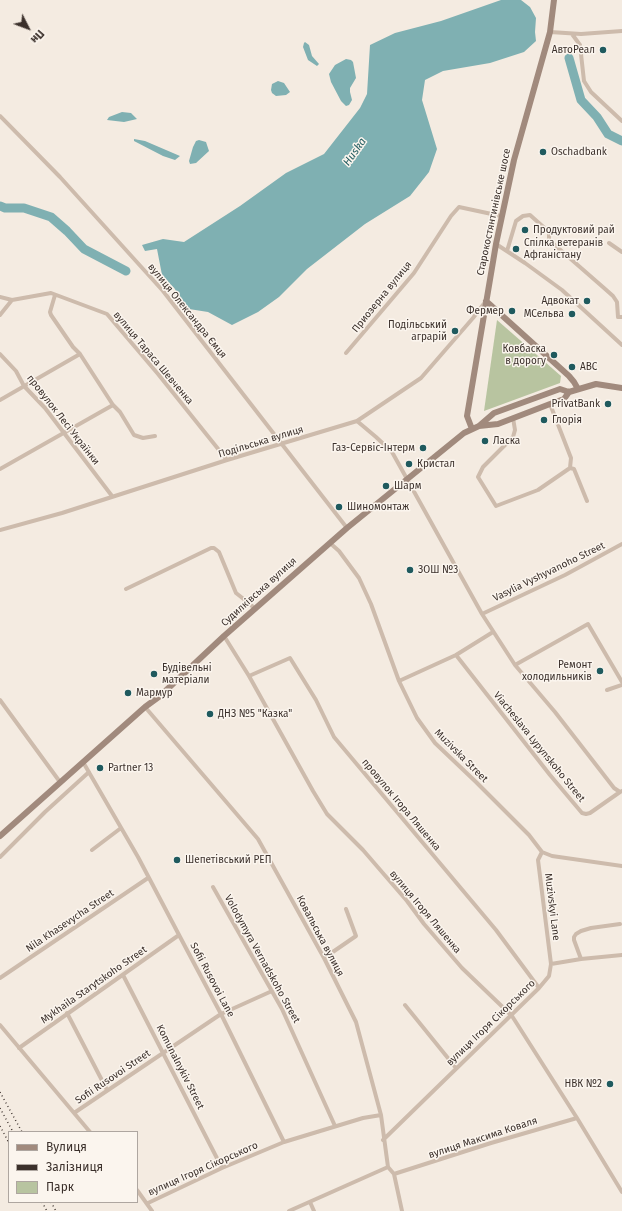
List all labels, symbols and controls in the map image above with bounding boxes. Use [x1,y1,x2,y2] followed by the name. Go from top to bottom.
[8,8,48,48] north arrow
[28,27,47,46] text: Пн
[552,44,595,56] place label: АвтоРеал
[598,45,608,55] marker: АвтоРеал
[341,135,369,169] water label: Huska
[551,146,607,158] place label: Oschadbank
[475,147,513,277] street label: Старокостянтинівське шосе
[538,147,548,157] marker: Oschadbank
[533,224,615,236] place label: Продуктовий рай
[520,225,530,235] marker: Продуктовий рай
[524,237,603,260] place label: Спілка ветеранів Афганістану
[511,244,521,254] marker: Спілка ветеранів Афганістану
[350,259,414,335] street label: Приозерна вулиця
[145,261,229,361] street label: вулиця Олександра Ємця
[541,295,579,307] place label: Адвокат
[582,296,592,306] marker: Адвокат
[466,305,504,317] place label: Фермер
[507,306,517,316] marker: Фермер
[524,308,564,320] place label: МСельва
[111,309,195,407] street label: вулиця Тараса Шевченка
[567,309,577,319] marker: МСельва
[388,319,447,342] place label: Подільський аграрій
[450,326,460,336] marker: Подільський аграрій
[502,343,546,366] place label: Ковбаска в дорогу
[549,350,559,360] marker: Ковбаска в дорогу
[580,361,597,373] place label: АВС
[567,362,577,372] marker: АВС
[24,372,102,468] street label: провулок Лесі Українки
[551,398,600,410] place label: PrivatBank
[603,399,613,409] marker: PrivatBank
[552,414,582,426] place label: Глорія
[539,415,549,425] marker: Глорія
[217,423,305,461] street label: Подільська вулиця
[493,435,520,447] place label: Ласка
[480,436,490,446] marker: Ласка
[332,442,415,454] place label: Газ-Сервіс-Інтерм
[418,443,428,453] marker: Газ-Сервіс-Інтерм
[417,458,455,470] place label: Кристал
[404,459,414,469] marker: Кристал
[394,480,421,492] place label: Шарм
[381,481,391,491] marker: Шарм
[347,501,409,513] place label: Шиномонтаж
[334,502,344,512] marker: Шиномонтаж
[491,540,607,604] street label: Vasylia Vyshyvanoho Street
[219,555,299,629] street label: Судилківська вулиця
[418,564,458,576] place label: ЗОШ №3
[405,565,415,575] marker: ЗОШ №3
[522,659,592,682] place label: Ремонт холодильників
[162,662,212,686] place label: Будівельні матеріали
[595,666,605,676] marker: Ремонт холодильників
[149,669,159,679] marker: Будівельні матеріали
[136,687,173,699] place label: Мармур
[123,688,133,698] marker: Мармур
[491,689,587,805] street label: Viacheslava Lypynskoho Street
[218,708,292,720] place label: ДНЗ №5 "Казка"
[205,709,215,719] marker: ДНЗ №5 "Казка"
[432,727,490,785] street label: Muzivska Street
[359,757,443,853] street label: провулок Ігора Ляшенка
[108,762,153,774] place label: Partner 13
[95,763,105,773] marker: Partner 13
[185,854,271,866] place label: Шепетівський РЕП
[172,855,182,865] marker: Шепетівський РЕП
[387,868,463,956] street label: вулиця Ігоря Ляшенка
[542,873,562,941] street label: Muzivskyi Lane
[24,887,116,955] street label: Nila Khasevycha Street
[222,893,302,1025] street label: Volodymyra Vernadskoho Street
[294,893,346,979] street label: Ковальська вулиця
[187,941,237,1019] street label: Sofii Rusovoi Lane
[39,944,149,1026] street label: Mykhaila Starytskoho Street
[444,977,538,1069] street label: вулиця Ігоря Сікорського
[153,1023,207,1111] street label: Komunalnykiv Street
[73,1047,153,1107] street label: Sofii Rusovoi Street
[564,1078,602,1090] place label: НВК №2
[605,1079,615,1089] marker: НВК №2
[427,1115,539,1161] street label: вулиця Максима Коваля
[8,1131,138,1203] legend
[146,1139,260,1199] street label: вулиця Ігоря Сікорського
[46,1140,87,1154] text: Вулиця
[46,1160,103,1174] text: Залізниця
[46,1180,74,1194] text: Парк

